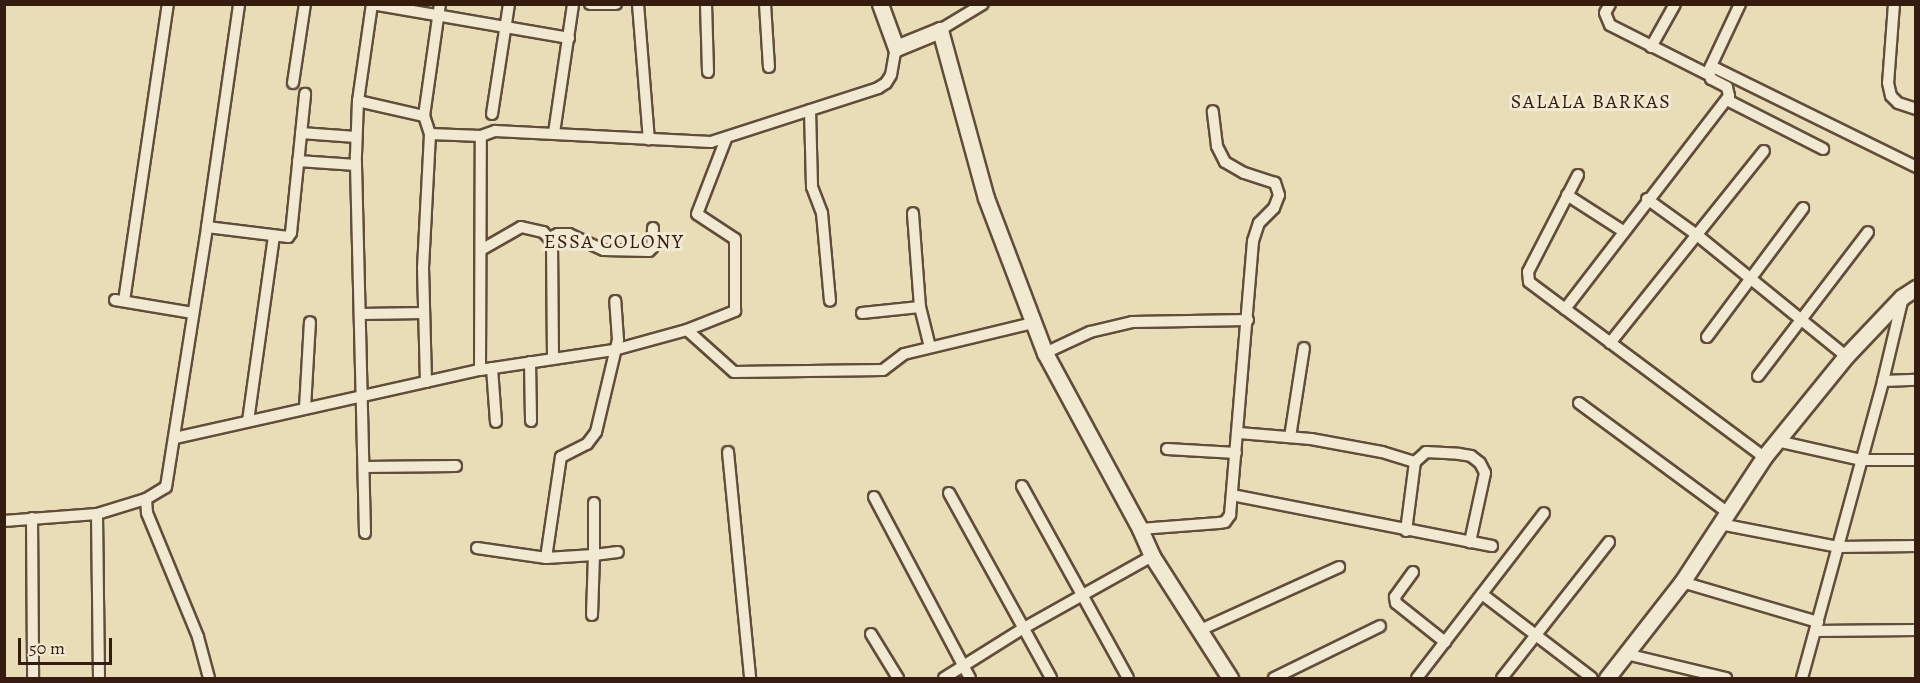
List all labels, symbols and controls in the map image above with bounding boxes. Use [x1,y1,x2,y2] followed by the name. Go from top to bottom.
[1511,89,1671,113] district label: SALALA BARKAS
[544,229,684,253] district label: ESSA COLONY
[21,626,116,664] scale bar
[29,636,65,660] text: 50 m

